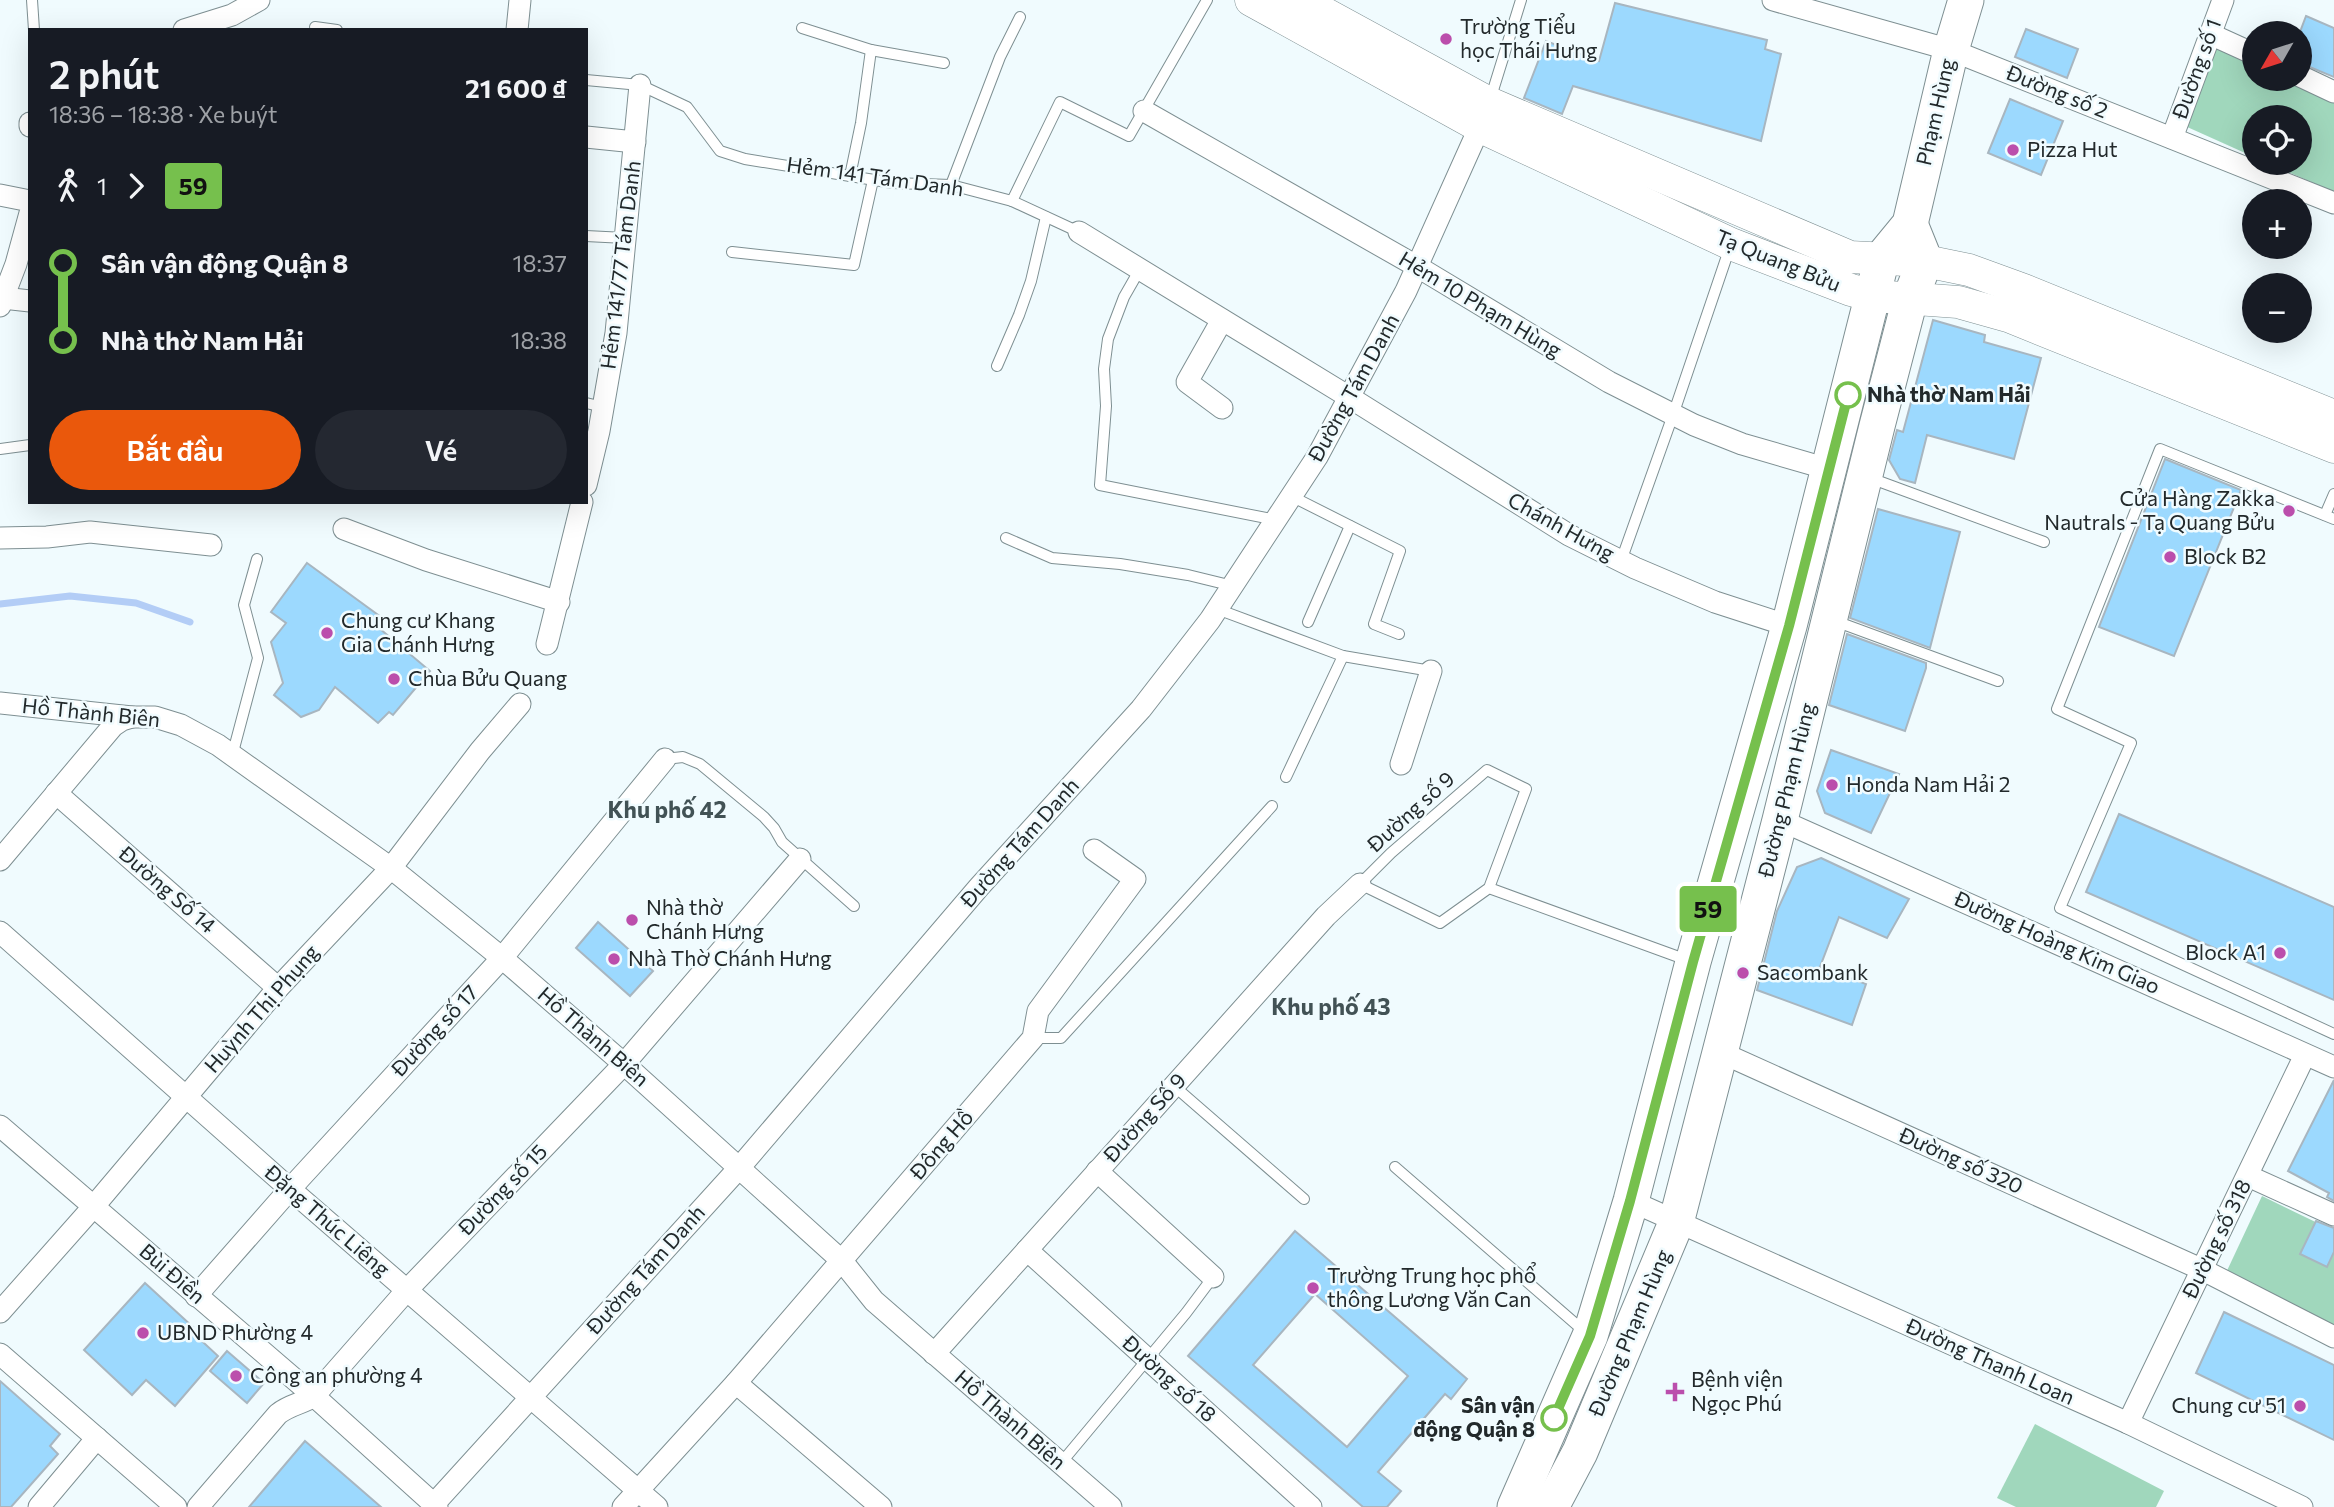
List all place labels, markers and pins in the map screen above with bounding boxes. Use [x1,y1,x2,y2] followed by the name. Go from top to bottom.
[1460,13,1597,62] place label: Trường Tiểu học Thái Hưng
[1438,31,1454,47] marker: Trường Tiểu học Thái Hưng
[2027,136,2118,161] place label: Pizza Hut
[2005,142,2021,158] marker: Pizza Hut
[1867,381,2031,406] place label: Nhà thờ Nam Hải
[1835,382,1861,408] marker: Nhà thờ Nam Hải
[2044,485,2275,534] place label: Cửa Hàng Zakka Nautrals - Tạ Quang Bửu
[2281,503,2297,519] marker: Cửa Hàng Zakka Nautrals - Tạ Quang Bửu
[2184,543,2266,568] place label: Block B2
[2162,549,2178,565] marker: Block B2
[341,607,495,656] place label: Chung cư Khang Gia Chánh Hưng
[319,625,335,641] marker: Chung cư Khang Gia Chánh Hưng
[408,665,567,690] place label: Chùa Bửu Quang
[386,671,402,687] marker: Chùa Bửu Quang
[1846,771,2010,796] place label: Honda Nam Hải 2
[1824,777,1840,793] marker: Honda Nam Hải 2
[646,894,764,943] place label: Nhà thờ Chánh Hưng
[624,912,640,928] marker: Nhà thờ Chánh Hưng
[2185,939,2266,964] place label: Block A1
[628,945,832,970] place label: Nhà Thờ Chánh Hưng
[2272,945,2288,961] marker: Block A1
[606,951,622,967] marker: Nhà Thờ Chánh Hưng
[1757,959,1868,984] place label: Sacombank
[1735,965,1751,981] marker: Sacombank
[1327,1262,1537,1311] place label: Trường Trung học phổ thông Lương Văn Can
[1305,1280,1321,1296] marker: Trường Trung học phổ thông Lương Văn Can
[157,1319,313,1344] place label: UBND Phường 4
[135,1325,151,1341] marker: UBND Phường 4
[250,1362,423,1387] place label: Công an phường 4
[1691,1366,1783,1415] place label: Bệnh viện Ngọc Phú
[228,1368,244,1384] marker: Công an phường 4
[1665,1382,1685,1402] marker: Bệnh viện Ngọc Phú
[1413,1392,1535,1442] place label: Sân vận động Quận 8
[2172,1392,2286,1417] place label: Chung cư 51
[2292,1398,2308,1414] marker: Chung cư 51
[1541,1405,1567,1431] marker: Sân vận động Quận 8

